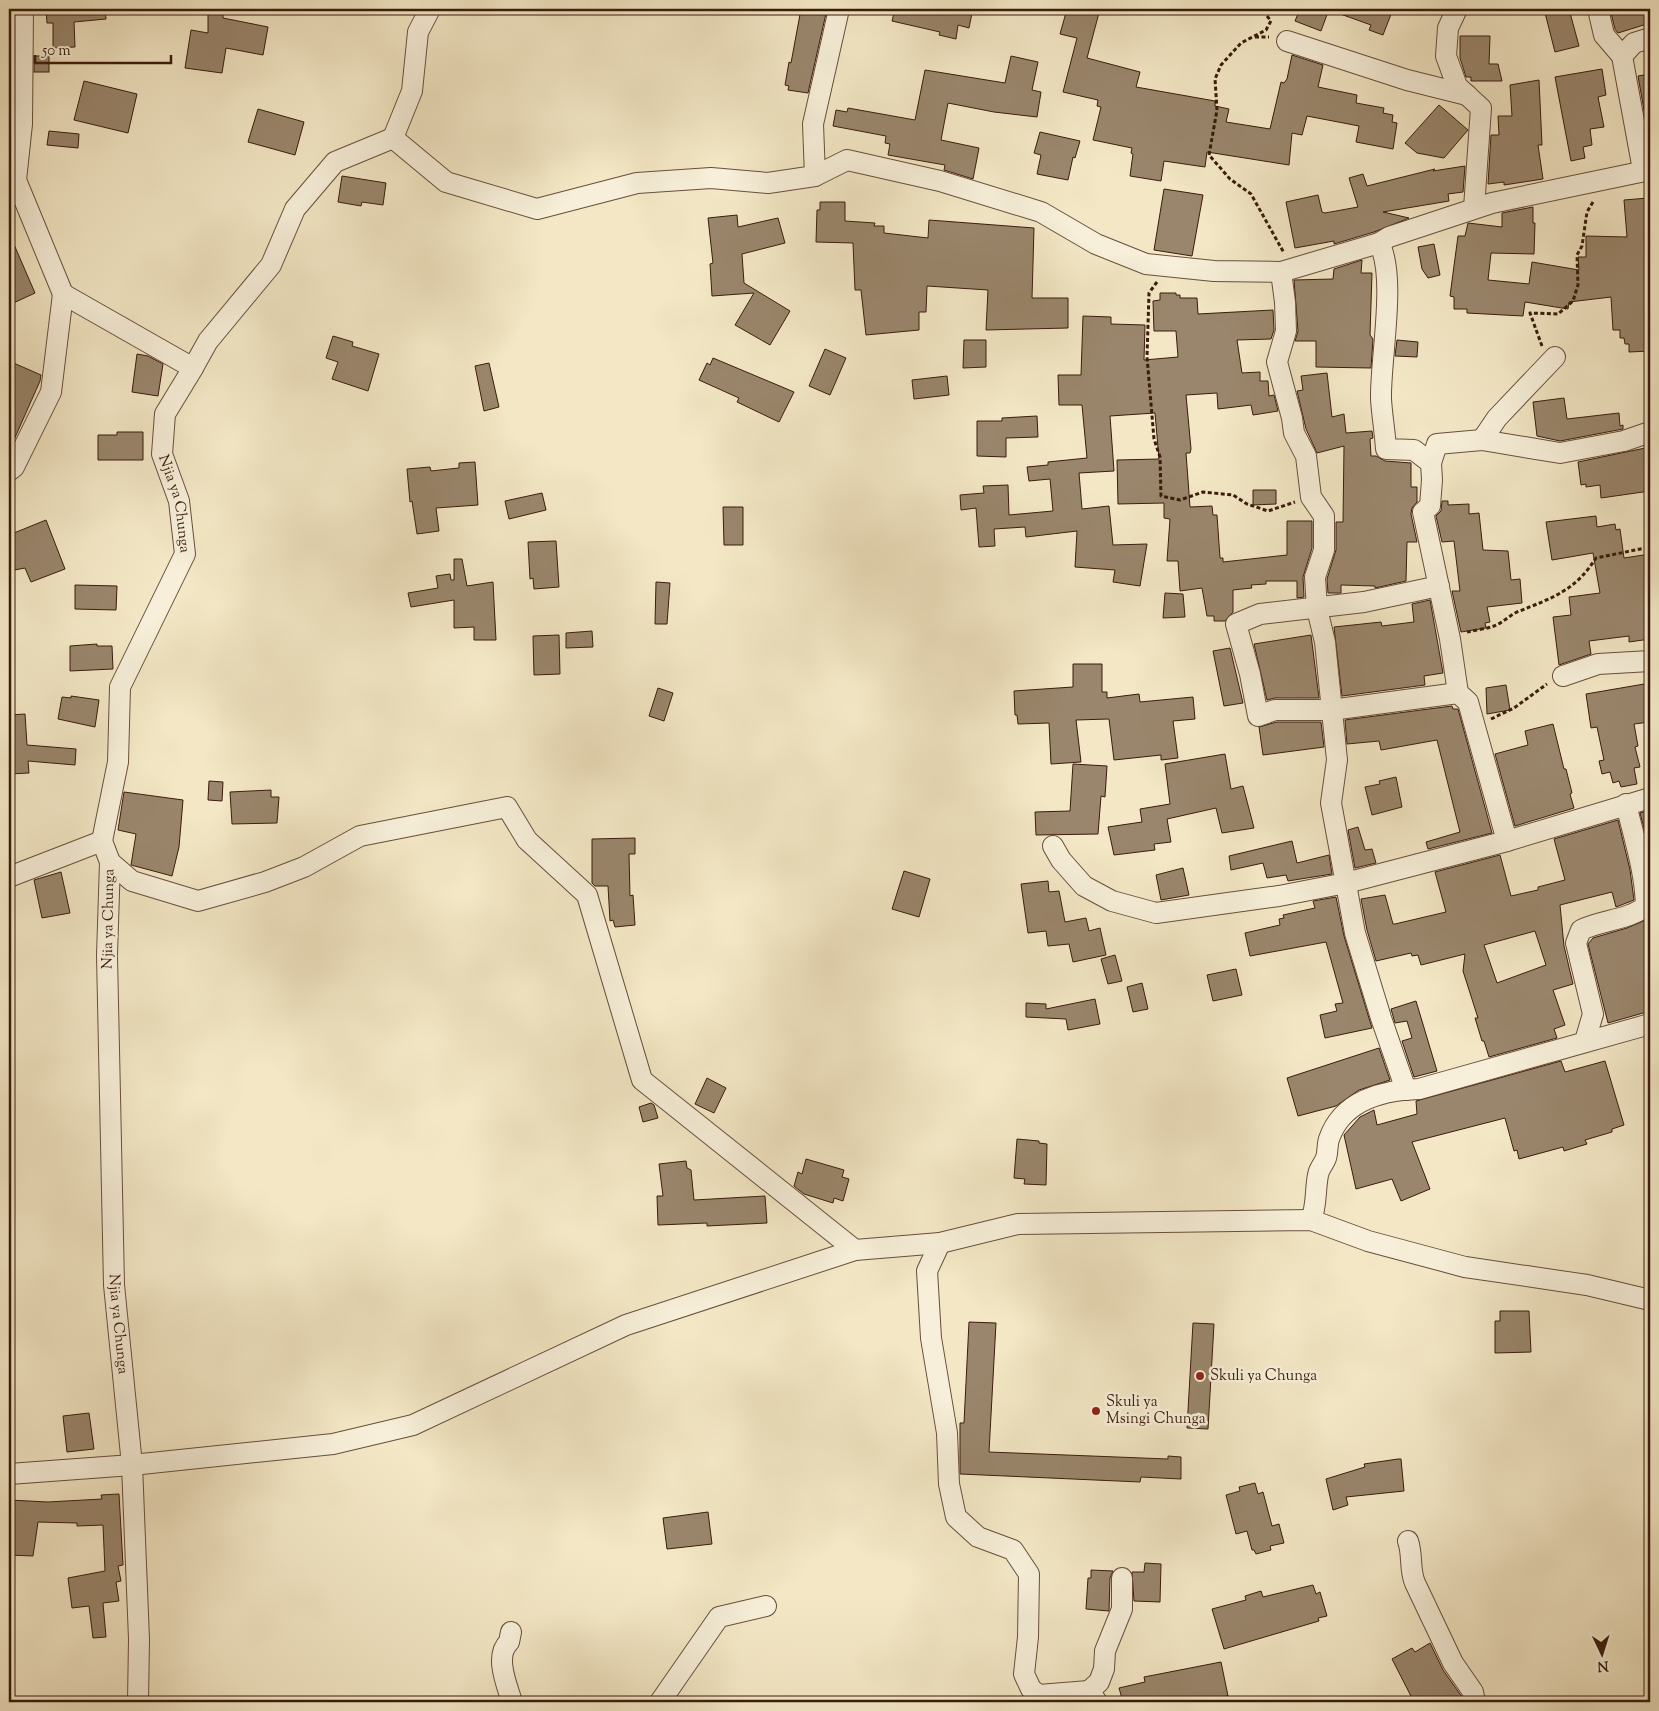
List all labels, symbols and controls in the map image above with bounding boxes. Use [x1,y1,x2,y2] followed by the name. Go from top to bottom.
[35,32,171,64] scale bar
[41,41,71,62] text: 50 m
[153,452,195,554] street label: Njia ya Chunga
[98,869,120,969] street label: Njia ya Chunga
[103,1274,133,1375] street label: Njia ya Chunga
[1210,1366,1317,1387] place label: Skuli ya Chunga
[1194,1370,1206,1382] marker: Skuli ya Chunga
[1106,1392,1206,1430] place label: Skuli ya Msingi Chunga
[1090,1405,1102,1417] marker: Skuli ya Msingi Chunga
[1576,1628,1626,1678] north arrow
[1596,1655,1609,1675] text: N

